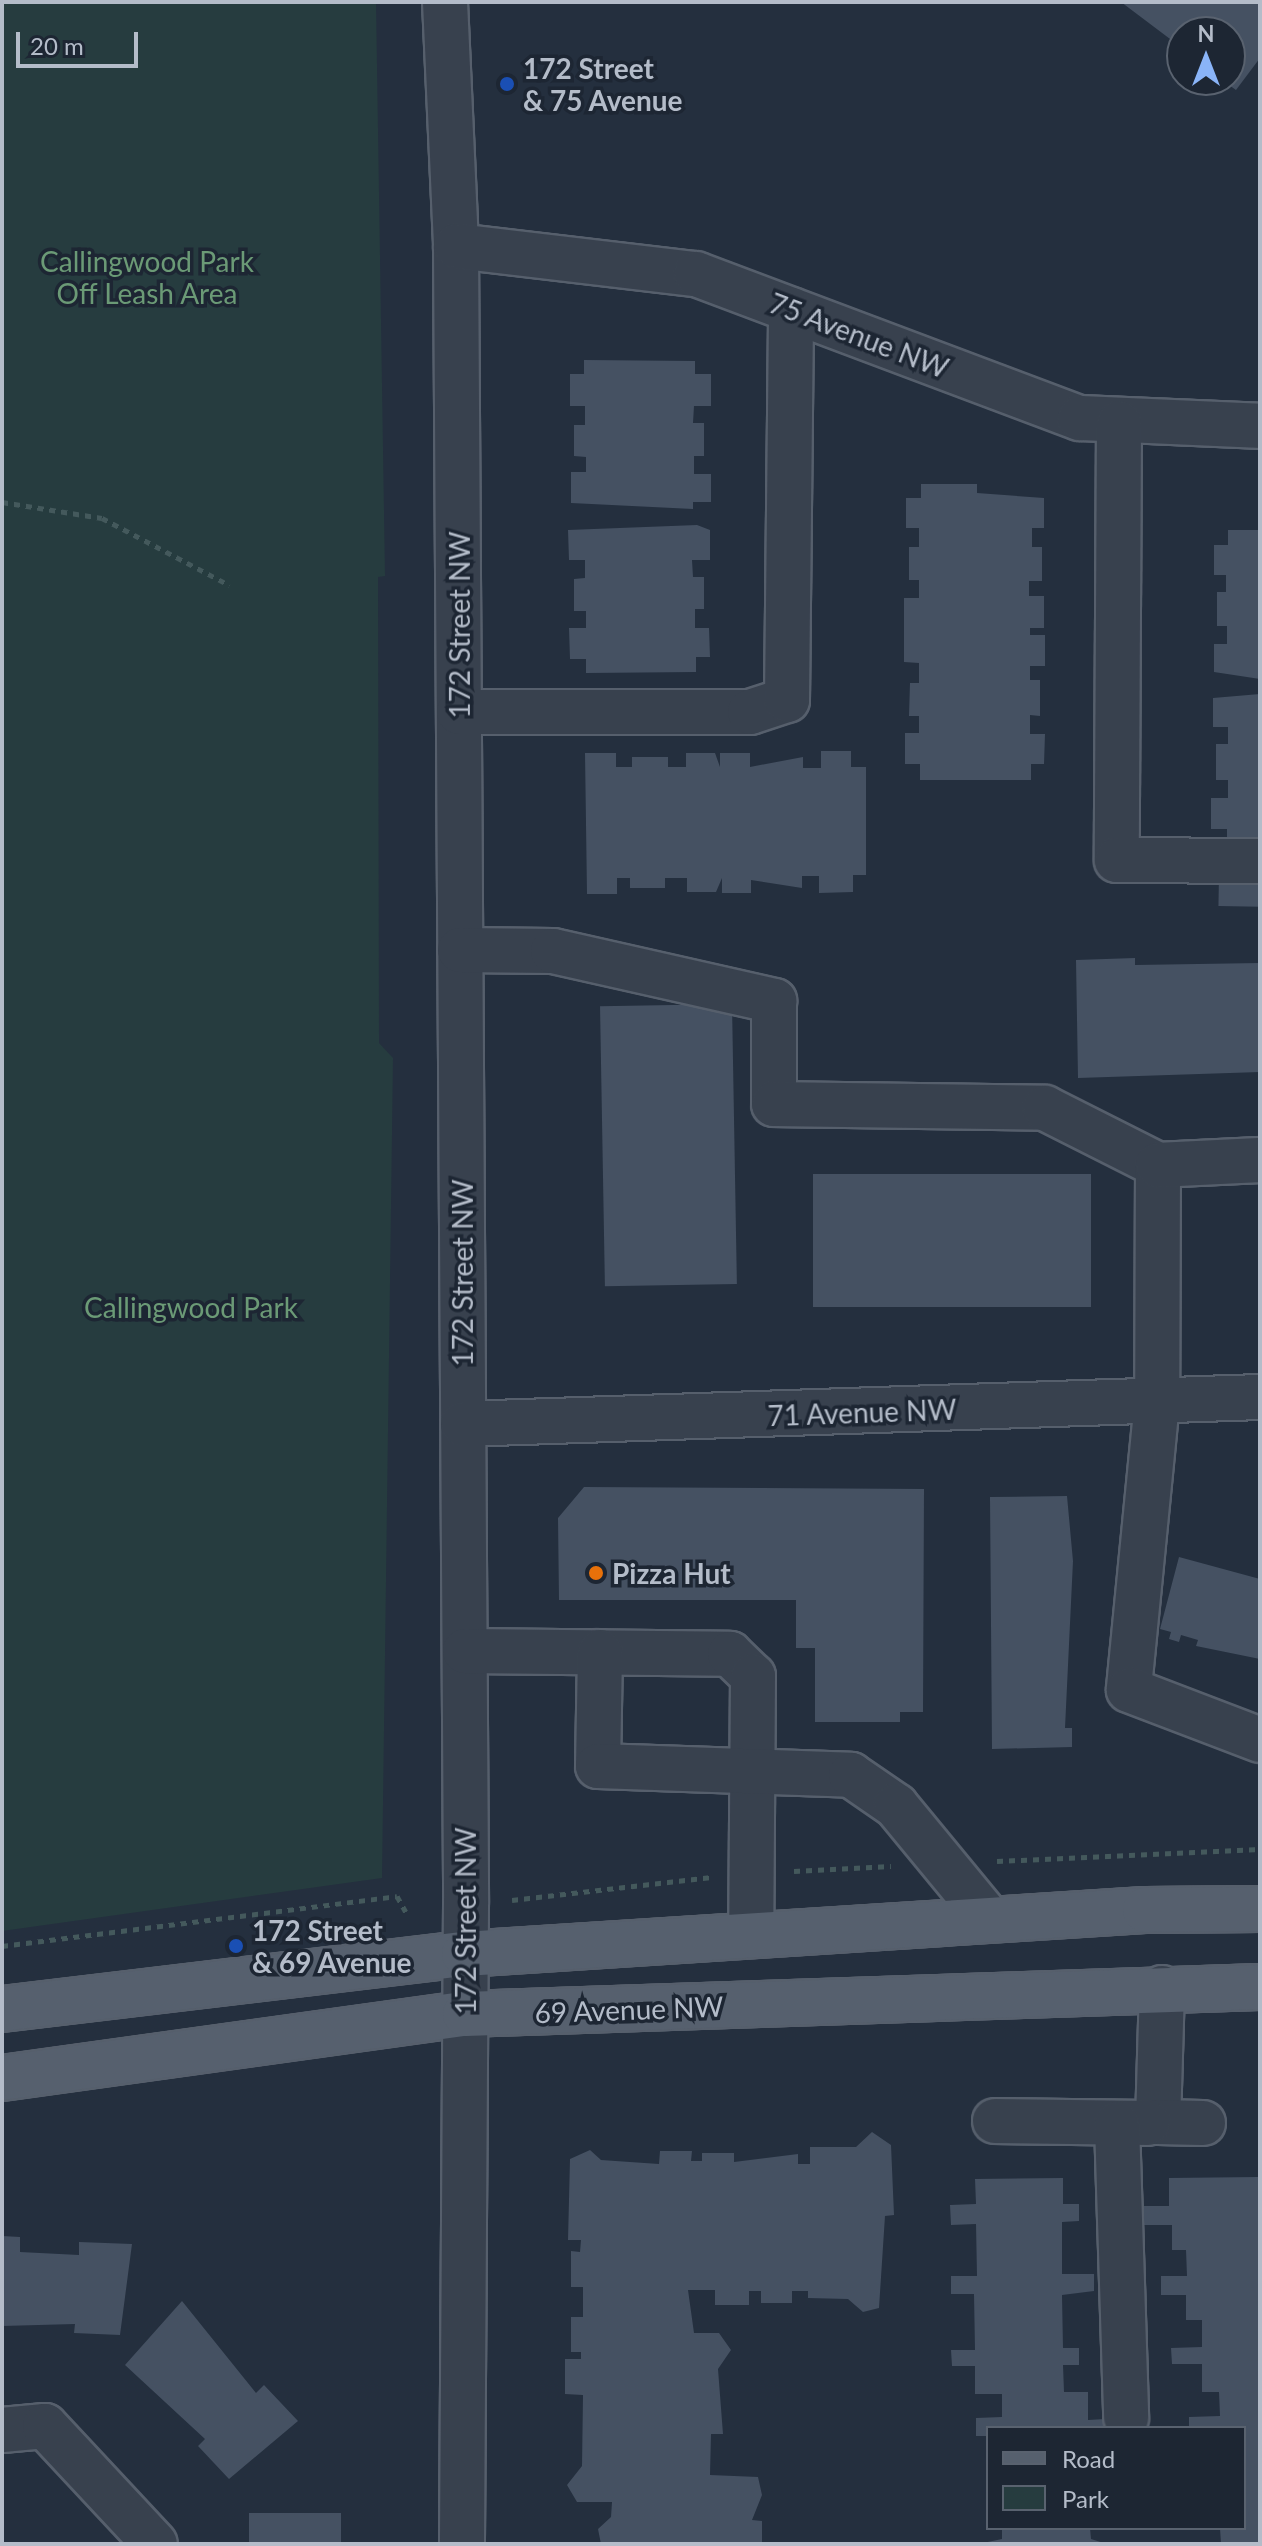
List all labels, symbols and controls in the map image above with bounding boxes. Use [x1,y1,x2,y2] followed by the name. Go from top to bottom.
[20,16,142,66] scale bar
[1166,16,1246,96] north arrow
[1198,20,1214,47] text: N
[30,31,84,60] text: 20 m
[523,51,683,117] place label: 172 Street & 75 Avenue
[498,75,516,93] marker: 172 Street & 75 Avenue
[40,244,254,310] park label: Callingwood Park Off Leash Area
[764,285,954,385] street label: 75 Avenue NW
[442,531,476,719] street label: 172 Street NW
[445,1179,479,1367] street label: 172 Street NW
[84,1290,298,1324] park label: Callingwood Park
[767,1392,957,1432] street label: 71 Avenue NW
[612,1556,731,1590] place label: Pizza Hut
[587,1564,605,1582] marker: Pizza Hut
[448,1827,482,2015] street label: 172 Street NW
[252,1913,412,1979] place label: 172 Street & 69 Avenue
[227,1937,245,1955] marker: 172 Street & 69 Avenue
[534,1989,724,2029] street label: 69 Avenue NW
[986,2426,1246,2530] legend
[1062,2444,1115,2473] text: Road
[1062,2484,1109,2513] text: Park

